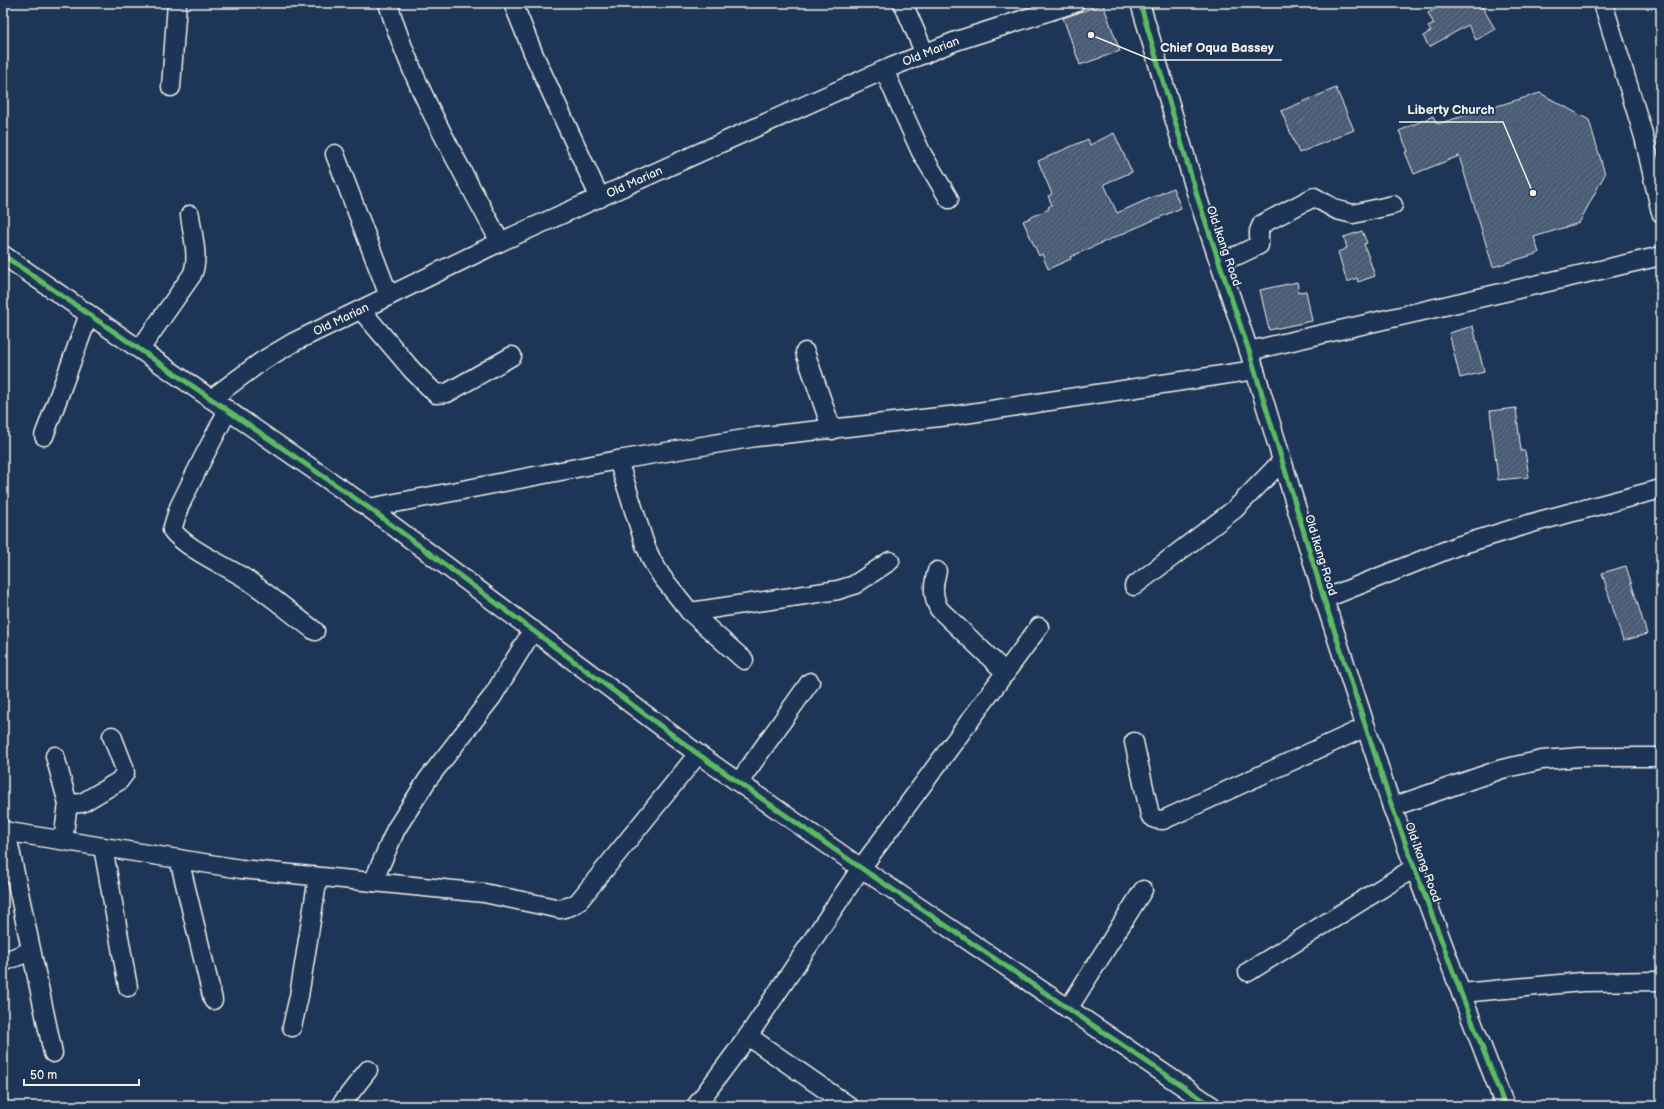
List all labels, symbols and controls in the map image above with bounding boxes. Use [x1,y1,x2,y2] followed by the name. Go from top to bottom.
[900,33,962,70] street label: Old Marian
[1152,35,1282,60] callout: Chief Oqua Bassey
[1160,40,1274,56] text: Chief Oqua Bassey
[1399,97,1503,122] callout: Liberty Church
[1407,102,1495,118] text: Liberty Church
[604,163,665,201] street label: Old Marian
[1203,204,1244,288] street label: Old Ikang Road
[311,300,372,339] street label: Old Marian
[1301,513,1340,598] street label: Old Ikang Road
[1401,820,1444,904] street label: Old Ikang Road
[24,1061,139,1087] scale bar
[30,1068,57,1083] text: 50 m

